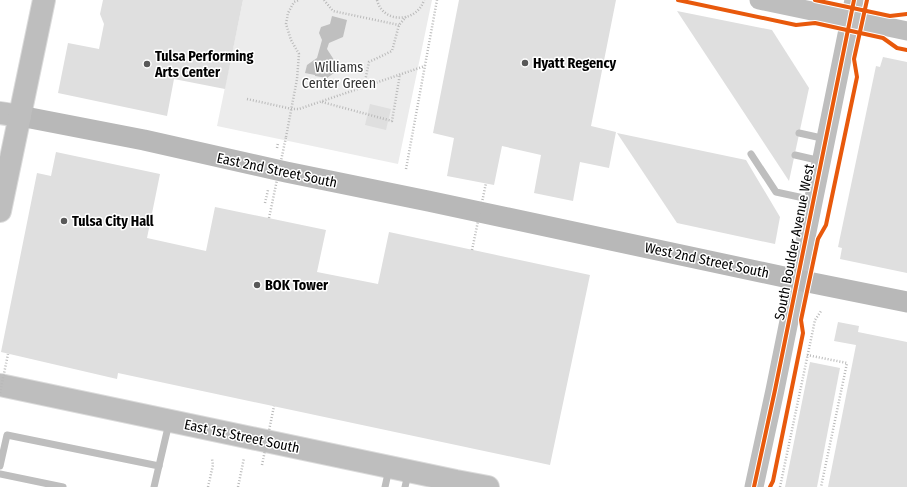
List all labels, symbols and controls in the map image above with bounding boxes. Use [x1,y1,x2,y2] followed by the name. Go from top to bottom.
[154,48,253,81] place label: Tulsa Performing Arts Center
[533,55,616,72] place label: Hyatt Regency
[520,58,530,68] marker: Hyatt Regency
[142,59,152,69] marker: Tulsa Performing Arts Center
[302,59,376,92] park label: Williams Center Green
[215,149,339,192] street label: East 2nd Street South
[771,162,818,322] street label: South Boulder Avenue West
[72,213,154,230] place label: Tulsa City Hall
[59,216,69,226] marker: Tulsa City Hall
[643,239,771,282] street label: West 2nd Street South
[265,277,329,294] place label: BOK Tower
[252,280,262,290] marker: BOK Tower
[183,416,301,457] street label: East 1st Street South

